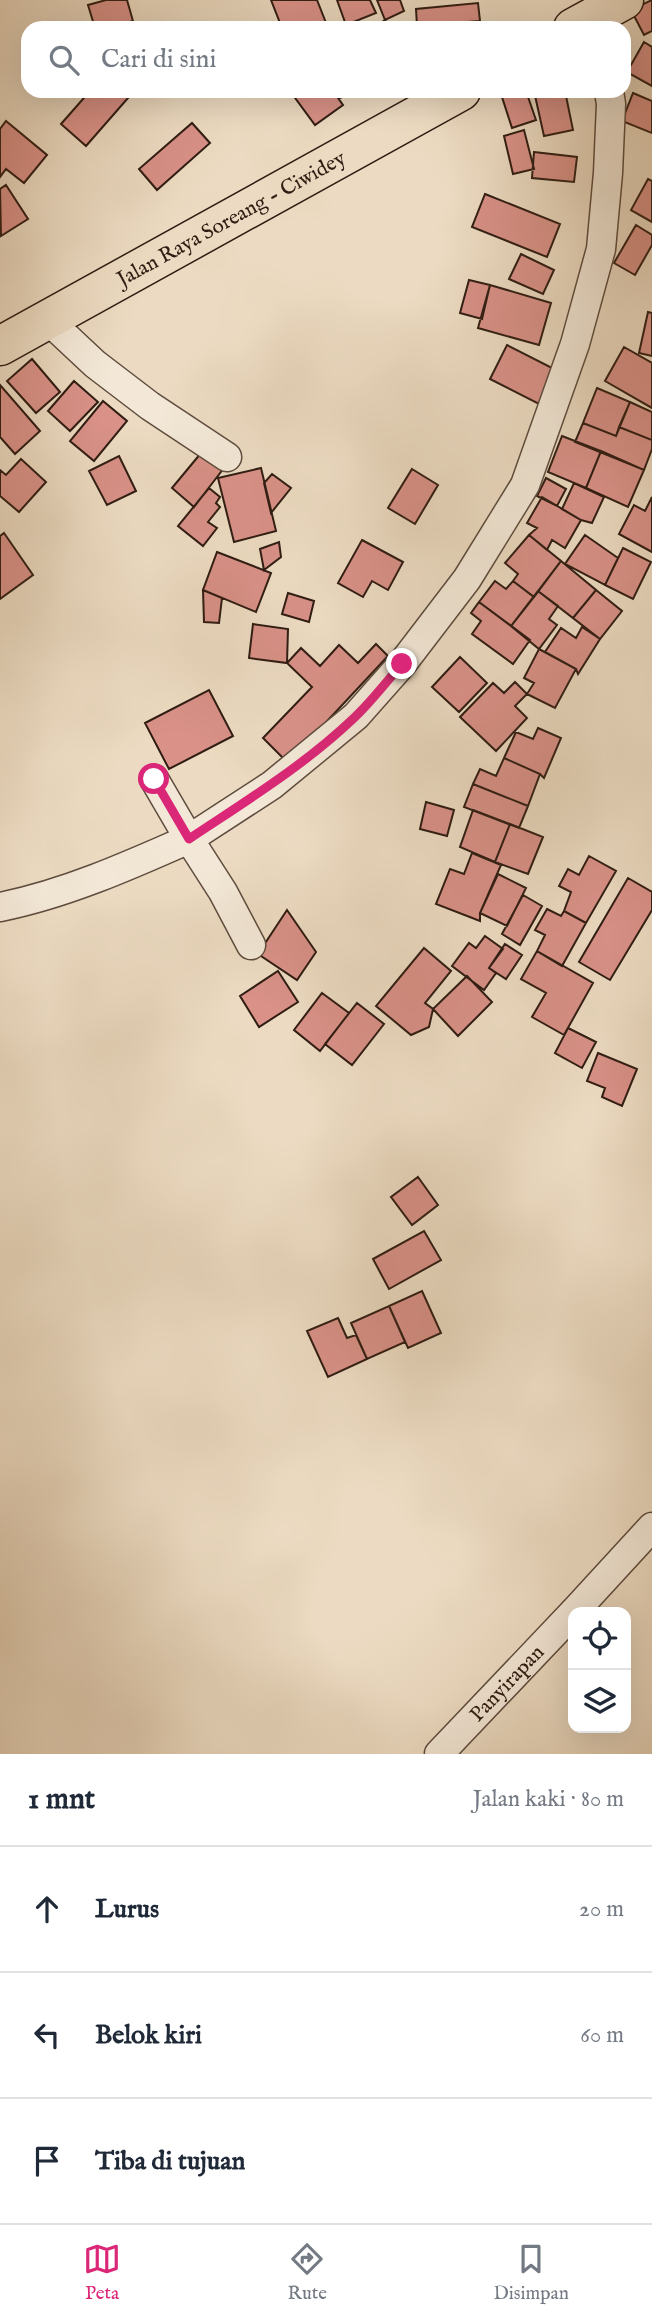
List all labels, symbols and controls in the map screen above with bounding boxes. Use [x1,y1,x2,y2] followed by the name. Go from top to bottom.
[21,21,631,98] search box
[45,41,83,79] icon: search
[101,43,216,76] text: Cari di sini
[111,145,351,295] street label: Jalan Raya Soreang - Ciwidey
[386,648,417,679] route end
[138,763,169,794] route start
[568,1607,631,1733] map controls
[568,1607,631,1670] button: locate
[465,1640,551,1728] street label: Panyirapan
[568,1670,631,1733] button: layers
[28,1781,95,1819] text: 1 mnt
[473,1785,624,1814] text: Jalan kaki · 80 m
[28,1890,66,1928] icon: ahead
[95,1893,159,1926] text: Lurus
[579,1895,624,1924] text: 20 m
[28,2016,66,2054] icon: left
[95,2019,202,2052] text: Belok kiri
[580,2021,624,2050] text: 60 m
[28,2142,66,2180] icon: arrive
[95,2145,245,2178] text: Tiba di tujuan
[83,2240,121,2306] tab: Peta
[288,2240,327,2306] tab: Rute
[493,2240,569,2306] tab: Disimpan

